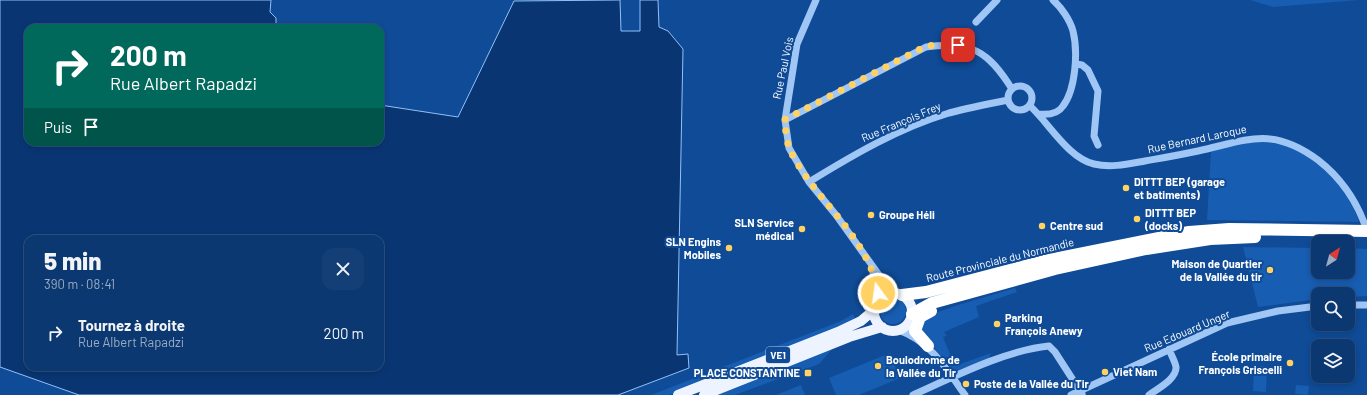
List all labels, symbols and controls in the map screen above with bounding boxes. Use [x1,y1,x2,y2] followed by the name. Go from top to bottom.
[941,28,975,62] pin
[947,34,969,56] icon: arrive
[770,36,795,100] street label: Rue Paul Vois
[110,38,187,72] text: 200 m
[44,40,96,92] icon: right
[110,72,257,94] text: Rue Albert Rapadzi
[859,99,943,144] street label: Rue François Frey
[80,116,102,138] icon: arrive
[44,118,72,136] text: Puis
[1146,122,1248,155] street label: Rue Bernard Laroque
[1134,175,1225,201] place label: DITTT BEP (garage et batiments)
[1121,183,1131,193] marker: DITTT BEP (garage et batiments)
[1144,206,1196,232] place label: DITTT BEP (docks)
[879,208,935,221] place label: Groupe Héli
[866,210,876,220] marker: Groupe Héli
[1132,214,1142,224] marker: DITTT BEP (docks)
[734,216,794,242] place label: SLN Service médical
[1050,219,1103,232] place label: Centre sud
[1037,221,1047,231] marker: Centre sud
[797,224,807,234] marker: SLN Service médical
[666,235,721,261] place label: SLN Engins Mobiles
[924,235,1075,284] street label: Route Provinciale du Normandie
[1311,235,1355,279] north arrow
[1311,235,1355,383] map controls
[724,243,734,253] marker: SLN Engins Mobiles
[44,246,101,275] text: 5 min
[322,248,364,290] button: close
[1171,257,1263,283] place label: Maison de Quartier de la Vallée du tir
[1265,265,1275,275] marker: Maison de Quartier de la Vallée du tir
[857,272,899,314] position arrow
[44,276,115,292] text: 390 m · 08:41
[1311,287,1355,331] button: search
[1142,307,1232,354] street label: Rue Edouard Unger
[1005,311,1083,337] place label: Parking François Anewy
[78,316,185,334] text: Tournez à droite
[992,319,1002,329] marker: Parking François Anewy
[44,322,66,344] icon: right
[324,324,364,342] text: 200 m
[78,334,184,350] text: Rue Albert Rapadzi
[1311,339,1355,383] button: layers
[766,347,790,363] road number: VE1
[1198,350,1282,376] place label: École primaire François Griscelli
[886,353,960,379] place label: Boulodrome de la Vallée du Tir
[1285,358,1295,368] marker: École primaire François Griscelli
[873,361,883,371] marker: Boulodrome de la Vallée du Tir
[1113,365,1157,378] place label: Viet Nam
[694,366,801,379] place label: PLACE CONSTANTINE
[1100,367,1110,377] marker: Viet Nam
[803,368,813,378] marker: PLACE CONSTANTINE
[974,377,1089,390] place label: Poste de la Vallée du Tir
[961,379,971,389] marker: Poste de la Vallée du Tir

